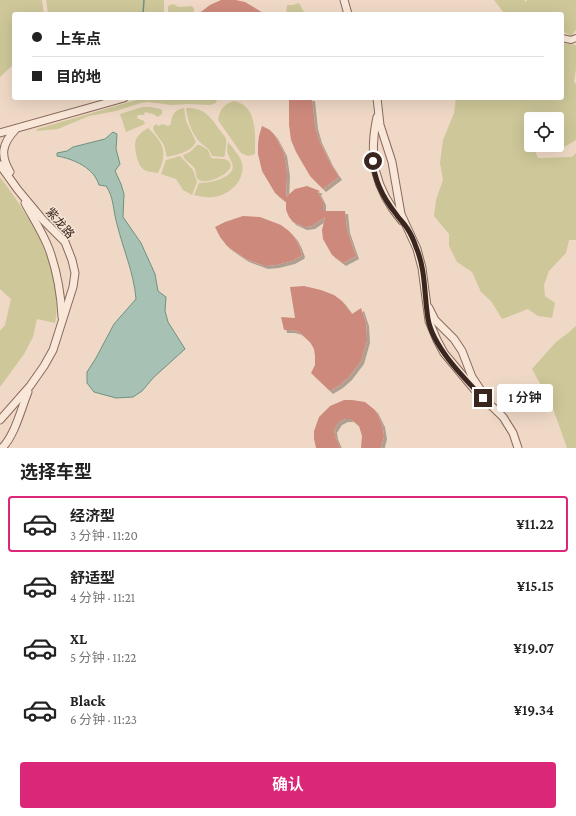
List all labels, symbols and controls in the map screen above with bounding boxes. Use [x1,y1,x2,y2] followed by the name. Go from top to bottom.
[56,31,101,47] text: 上车点
[56,69,101,85] text: 目的地
[524,112,564,152] map controls
[524,112,564,152] button: locate
[364,152,382,170] route start
[43,205,77,241] street label: 紫龙路
[497,384,553,412] callout: 1 分钟
[474,389,492,407] route end
[508,390,542,405] text: 1 分钟
[20,462,92,482] text: 选择车型
[22,506,58,542] icon: car
[70,508,115,524] text: 经济型
[516,516,554,532] text: ¥11.22
[70,528,138,543] text: 3 分钟 · 11:20
[22,568,58,604] icon: car
[70,570,115,586] text: 舒适型
[517,578,554,594] text: ¥15.15
[70,590,135,605] text: 4 分钟 · 11:21
[22,630,58,666] icon: car
[70,631,87,647] text: XL
[514,640,554,656] text: ¥19.07
[70,650,137,665] text: 5 分钟 · 11:22
[22,692,58,728] icon: car
[70,693,105,709] text: Black
[514,702,554,718] text: ¥19.34
[70,712,137,727] text: 6 分钟 · 11:23
[20,762,556,808] button: 确认

